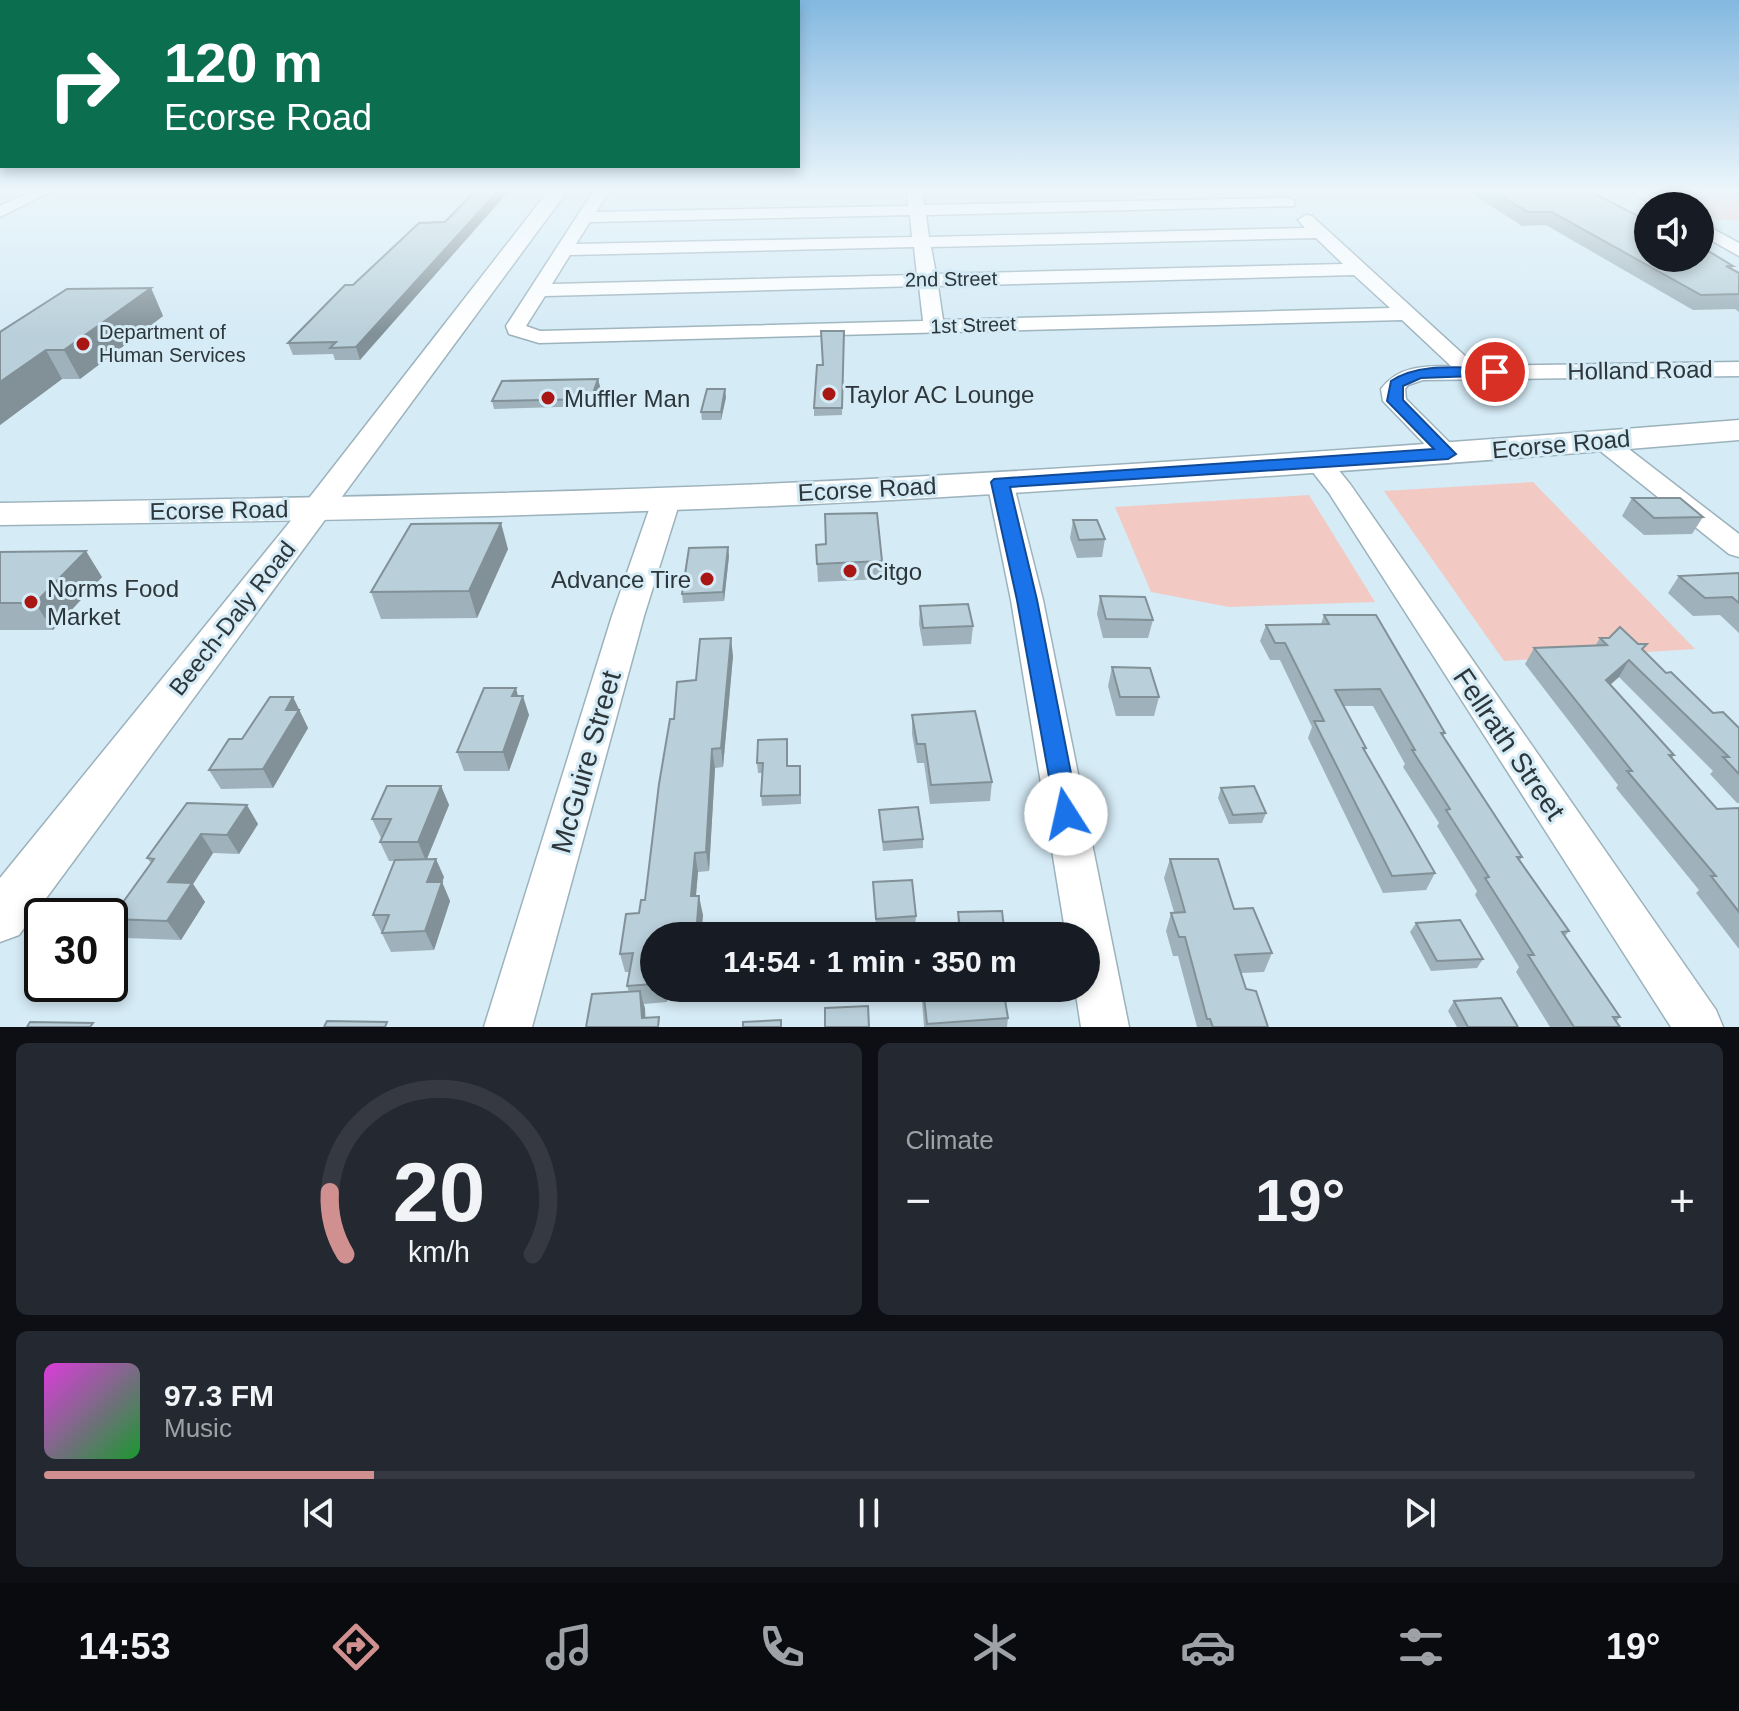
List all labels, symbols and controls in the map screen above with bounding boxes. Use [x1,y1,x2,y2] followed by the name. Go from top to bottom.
[164,31,323,94] text: 120 m
[32,32,136,136] icon: right
[164,97,372,138] text: Ecorse Road
[1634,192,1714,272] map controls
[1634,192,1714,272] button: sound
[905,267,998,291] street label: 2nd Street
[930,312,1017,337] street label: 1st Street
[99,321,246,366] place label: Department of Human Services
[74,335,92,353] marker: Department of Human Services
[1461,338,1529,406] pin
[1473,350,1517,394] icon: arrive
[1567,355,1713,385] street label: Holland Road
[845,381,1034,408] place label: Taylor AC Lounge
[564,385,690,412] place label: Muffler Man
[820,385,838,403] marker: Taylor AC Lounge
[539,389,557,407] marker: Muffler Man
[1491,425,1631,463] street label: Ecorse Road
[797,472,937,506] street label: Ecorse Road
[149,495,289,525] street label: Ecorse Road
[163,536,301,700] street label: Beech-Daly Road
[866,558,922,585] place label: Citgo
[841,562,859,580] marker: Citgo
[551,566,691,593] place label: Advance Tire
[698,570,716,588] marker: Advance Tire
[47,575,179,630] place label: Norms Food Market
[22,593,40,611] marker: Norms Food Market
[1447,662,1571,826] street label: Fellrath Street
[545,667,627,857] street label: McGuire Street
[1024,772,1108,856] position arrow
[24,898,128,1002] speed limit sign: 30
[723,945,1017,978] text: 14:54 · 1 min · 350 m
[906,1125,994,1155] text: Climate
[392,1146,485,1239] text: 20
[1255,1167,1346,1234] text: 19°
[906,1176,931,1225] text: −
[1669,1176,1695,1225] text: +
[408,1236,470,1268] text: km/h
[164,1379,274,1412] text: 97.3 FM
[164,1413,232,1443] text: Music
[297,1491,341,1535] icon: previous
[847,1491,891,1535] icon: pause
[1398,1491,1442,1535] icon: next
[328,1619,384,1675] icon: directions
[541,1619,597,1675] icon: music
[754,1619,810,1675] icon: phone
[967,1619,1023,1675] icon: climate
[1180,1619,1236,1675] icon: car
[1393,1619,1449,1675] icon: filters
[79,1626,171,1667] text: 14:53
[1606,1626,1660,1667] text: 19°

